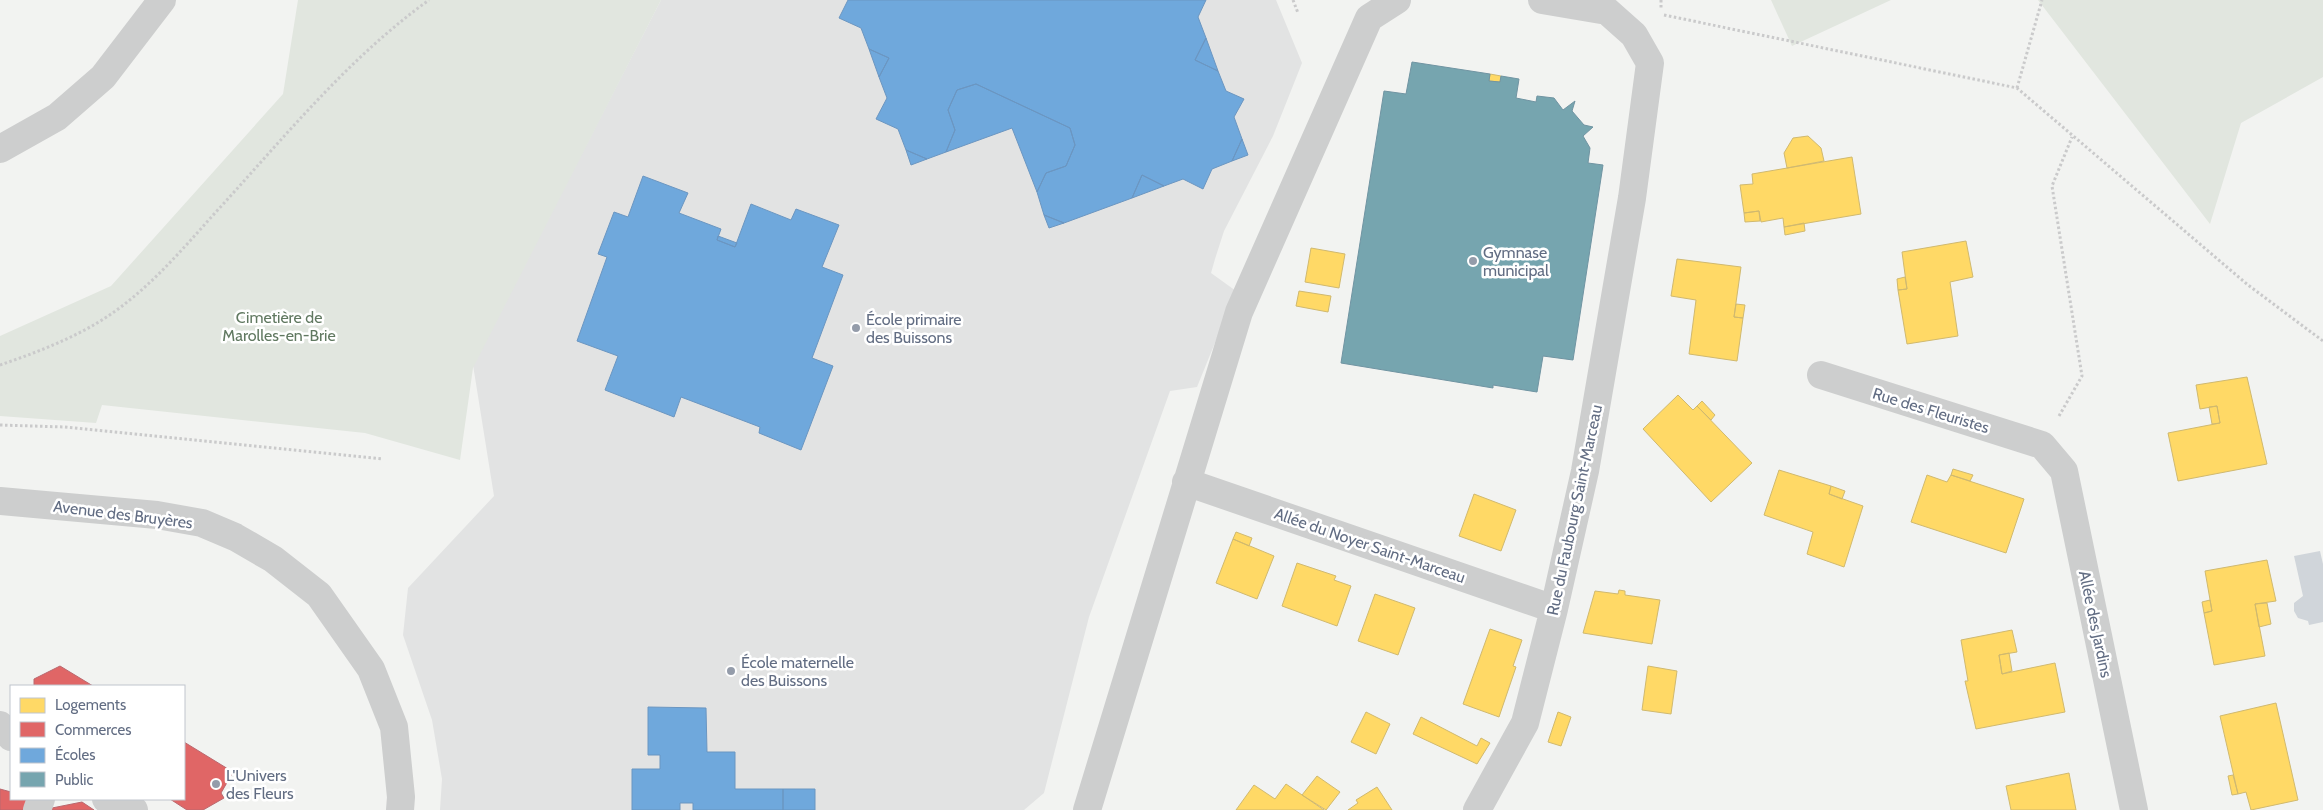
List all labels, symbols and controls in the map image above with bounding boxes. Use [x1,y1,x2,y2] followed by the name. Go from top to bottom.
[1483,243,1549,280] place label: Gymnase municipal
[1467,255,1479,267] marker: Gymnase municipal
[222,308,336,345] park label: Cimetière de Marolles-en-Brie
[866,310,962,347] place label: École primaire des Buissons
[850,322,862,334] marker: École primaire des Buissons
[1870,384,1992,437] street label: Rue des Fleuristes
[1543,403,1606,617] street label: Rue du Faubourg Saint-Marceau
[52,497,194,533] street label: Avenue des Bruyères
[1272,504,1468,587] street label: Allée du Noyer Saint-Marceau
[2075,569,2116,680] street label: Allée des Jardins
[741,653,854,690] place label: École maternelle des Buissons
[725,665,737,677] marker: École maternelle des Buissons
[10,685,185,800] legend
[55,696,126,714] text: Logements
[55,721,131,739] text: Commerces
[55,745,95,764] text: Écoles
[226,766,294,803] place label: L'Univers des Fleurs
[55,771,93,789] text: Public
[210,778,222,790] marker: L'Univers des Fleurs

